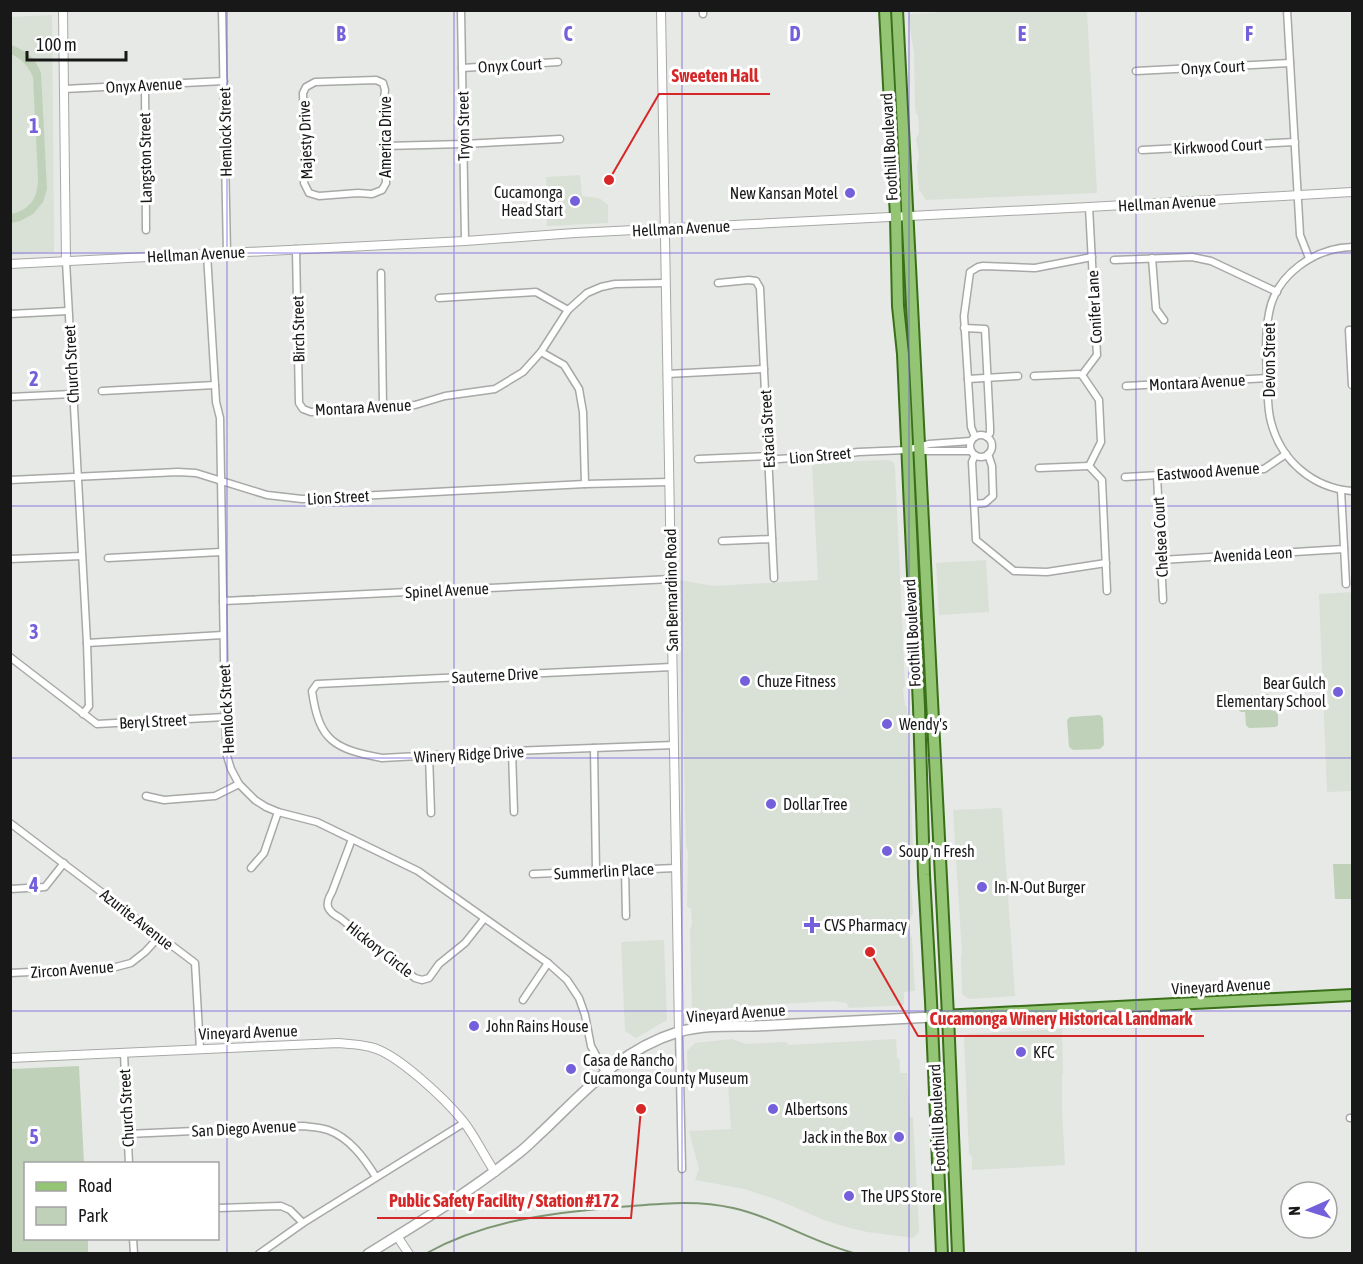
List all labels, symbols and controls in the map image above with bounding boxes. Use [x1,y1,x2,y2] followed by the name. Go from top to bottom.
[336,22,346,45] text: B
[564,22,573,45] text: C
[789,22,801,45] text: D
[1018,22,1027,45] text: E
[1245,22,1253,45] text: F
[27,24,126,62] scale bar
[36,34,77,55] text: 100 m
[478,54,543,77] street label: Onyx Court
[1181,56,1246,79] street label: Onyx Court
[659,58,770,94] callout: Sweeten Hall
[672,65,759,86] text: Sweeten Hall
[105,74,183,97] street label: Onyx Avenue
[215,86,235,177] street label: Hemlock Street
[453,91,474,161] street label: Tryon Street
[877,93,901,201] street label: Foothill Boulevard
[376,96,394,178] street label: America Drive
[295,100,316,180] street label: Majesty Drive
[135,112,156,204] street label: Langston Street
[29,114,39,137] text: 1
[1173,135,1263,157] street label: Kirkwood Court
[494,183,563,219] place label: Cucamonga Head Start
[730,184,839,202] place label: New Kansan Motel
[843,186,857,200] marker: New Kansan Motel
[1117,191,1217,215] street label: Hellman Avenue
[568,194,582,208] marker: Cucamonga Head Start
[631,216,731,240] street label: Hellman Avenue
[146,242,246,266] street label: Hellman Avenue
[1083,270,1105,344] street label: Conifer Lane
[288,295,308,363] street label: Birch Street
[1260,322,1278,398] street label: Devon Street
[60,324,82,404] street label: Church Street
[29,367,39,390] text: 2
[1148,370,1246,394] street label: Montara Avenue
[756,389,778,469] street label: Estacia Street
[314,395,412,419] street label: Montara Avenue
[788,443,852,467] street label: Lion Street
[1156,458,1260,484] street label: Eastwood Avenue
[306,486,370,508] street label: Lion Street
[1149,496,1171,578] street label: Chelsea Court
[661,528,681,652] street label: San Bernardino Road
[1213,543,1293,565] street label: Avenida Leon
[405,579,489,602] street label: Spinel Avenue
[900,579,924,687] street label: Foothill Boulevard
[29,620,39,643] text: 3
[215,663,237,754] street label: Hemlock Street
[451,664,539,686] street label: Sauterne Drive
[757,672,836,690] place label: Chuze Fitness
[738,674,752,688] marker: Chuze Fitness
[1216,674,1327,711] place label: Bear Gulch Elementary School
[1331,685,1345,699] marker: Bear Gulch Elementary School
[119,710,188,733] street label: Beryl Street
[899,715,948,734] place label: Wendy's
[880,717,894,731] marker: Wendy's
[414,742,525,767] street label: Winery Ridge Drive
[783,795,848,813] place label: Dollar Tree
[764,797,778,811] marker: Dollar Tree
[899,842,975,861] place label: Soup 'n Fresh
[880,844,894,858] marker: Soup 'n Fresh
[554,859,654,883] street label: Summerlin Place
[28,873,39,896] text: 4
[994,878,1086,897] place label: In-N-Out Burger
[975,880,989,894] marker: In-N-Out Burger
[97,885,177,953] street label: Azurite Avenue
[824,916,908,935] place label: CVS Pharmacy
[343,917,417,981] street label: Hickory Circle
[805,918,819,932] marker: CVS Pharmacy
[30,957,114,981] street label: Zircon Avenue
[1171,974,1271,999] street label: Vineyard Avenue
[918,1000,1204,1036] callout: Cucamonga Winery Historical Landmark
[686,1001,786,1026] street label: Vineyard Avenue
[930,1008,1193,1029] text: Cucamonga Winery Historical Landmark
[486,1017,589,1035] place label: John Rains House
[467,1019,481,1033] marker: John Rains House
[198,1021,298,1044] street label: Vineyard Avenue
[1033,1043,1055,1061] place label: KFC
[1014,1045,1028,1059] marker: KFC
[583,1051,749,1088] place label: Casa de Rancho Cucamonga County Museum
[564,1062,578,1076] marker: Casa de Rancho Cucamonga County Museum
[925,1064,949,1172] street label: Foothill Boulevard
[115,1068,137,1148] street label: Church Street
[785,1100,848,1118] place label: Albertsons
[766,1102,780,1116] marker: Albertsons
[191,1116,297,1141] street label: San Diego Avenue
[29,1125,39,1148] text: 5
[802,1128,888,1146] place label: Jack in the Box
[892,1130,906,1144] marker: Jack in the Box
[24,1162,219,1240] legend
[78,1175,112,1196] text: Road
[1279,1180,1339,1240] north arrow
[377,1182,631,1218] callout: Public Safety Facility / Station #172
[861,1187,942,1205] place label: The UPS Store
[842,1189,856,1203] marker: The UPS Store
[389,1190,619,1211] text: Public Safety Facility / Station #172
[78,1205,108,1226] text: Park
[1285,1206,1303,1216] text: N

